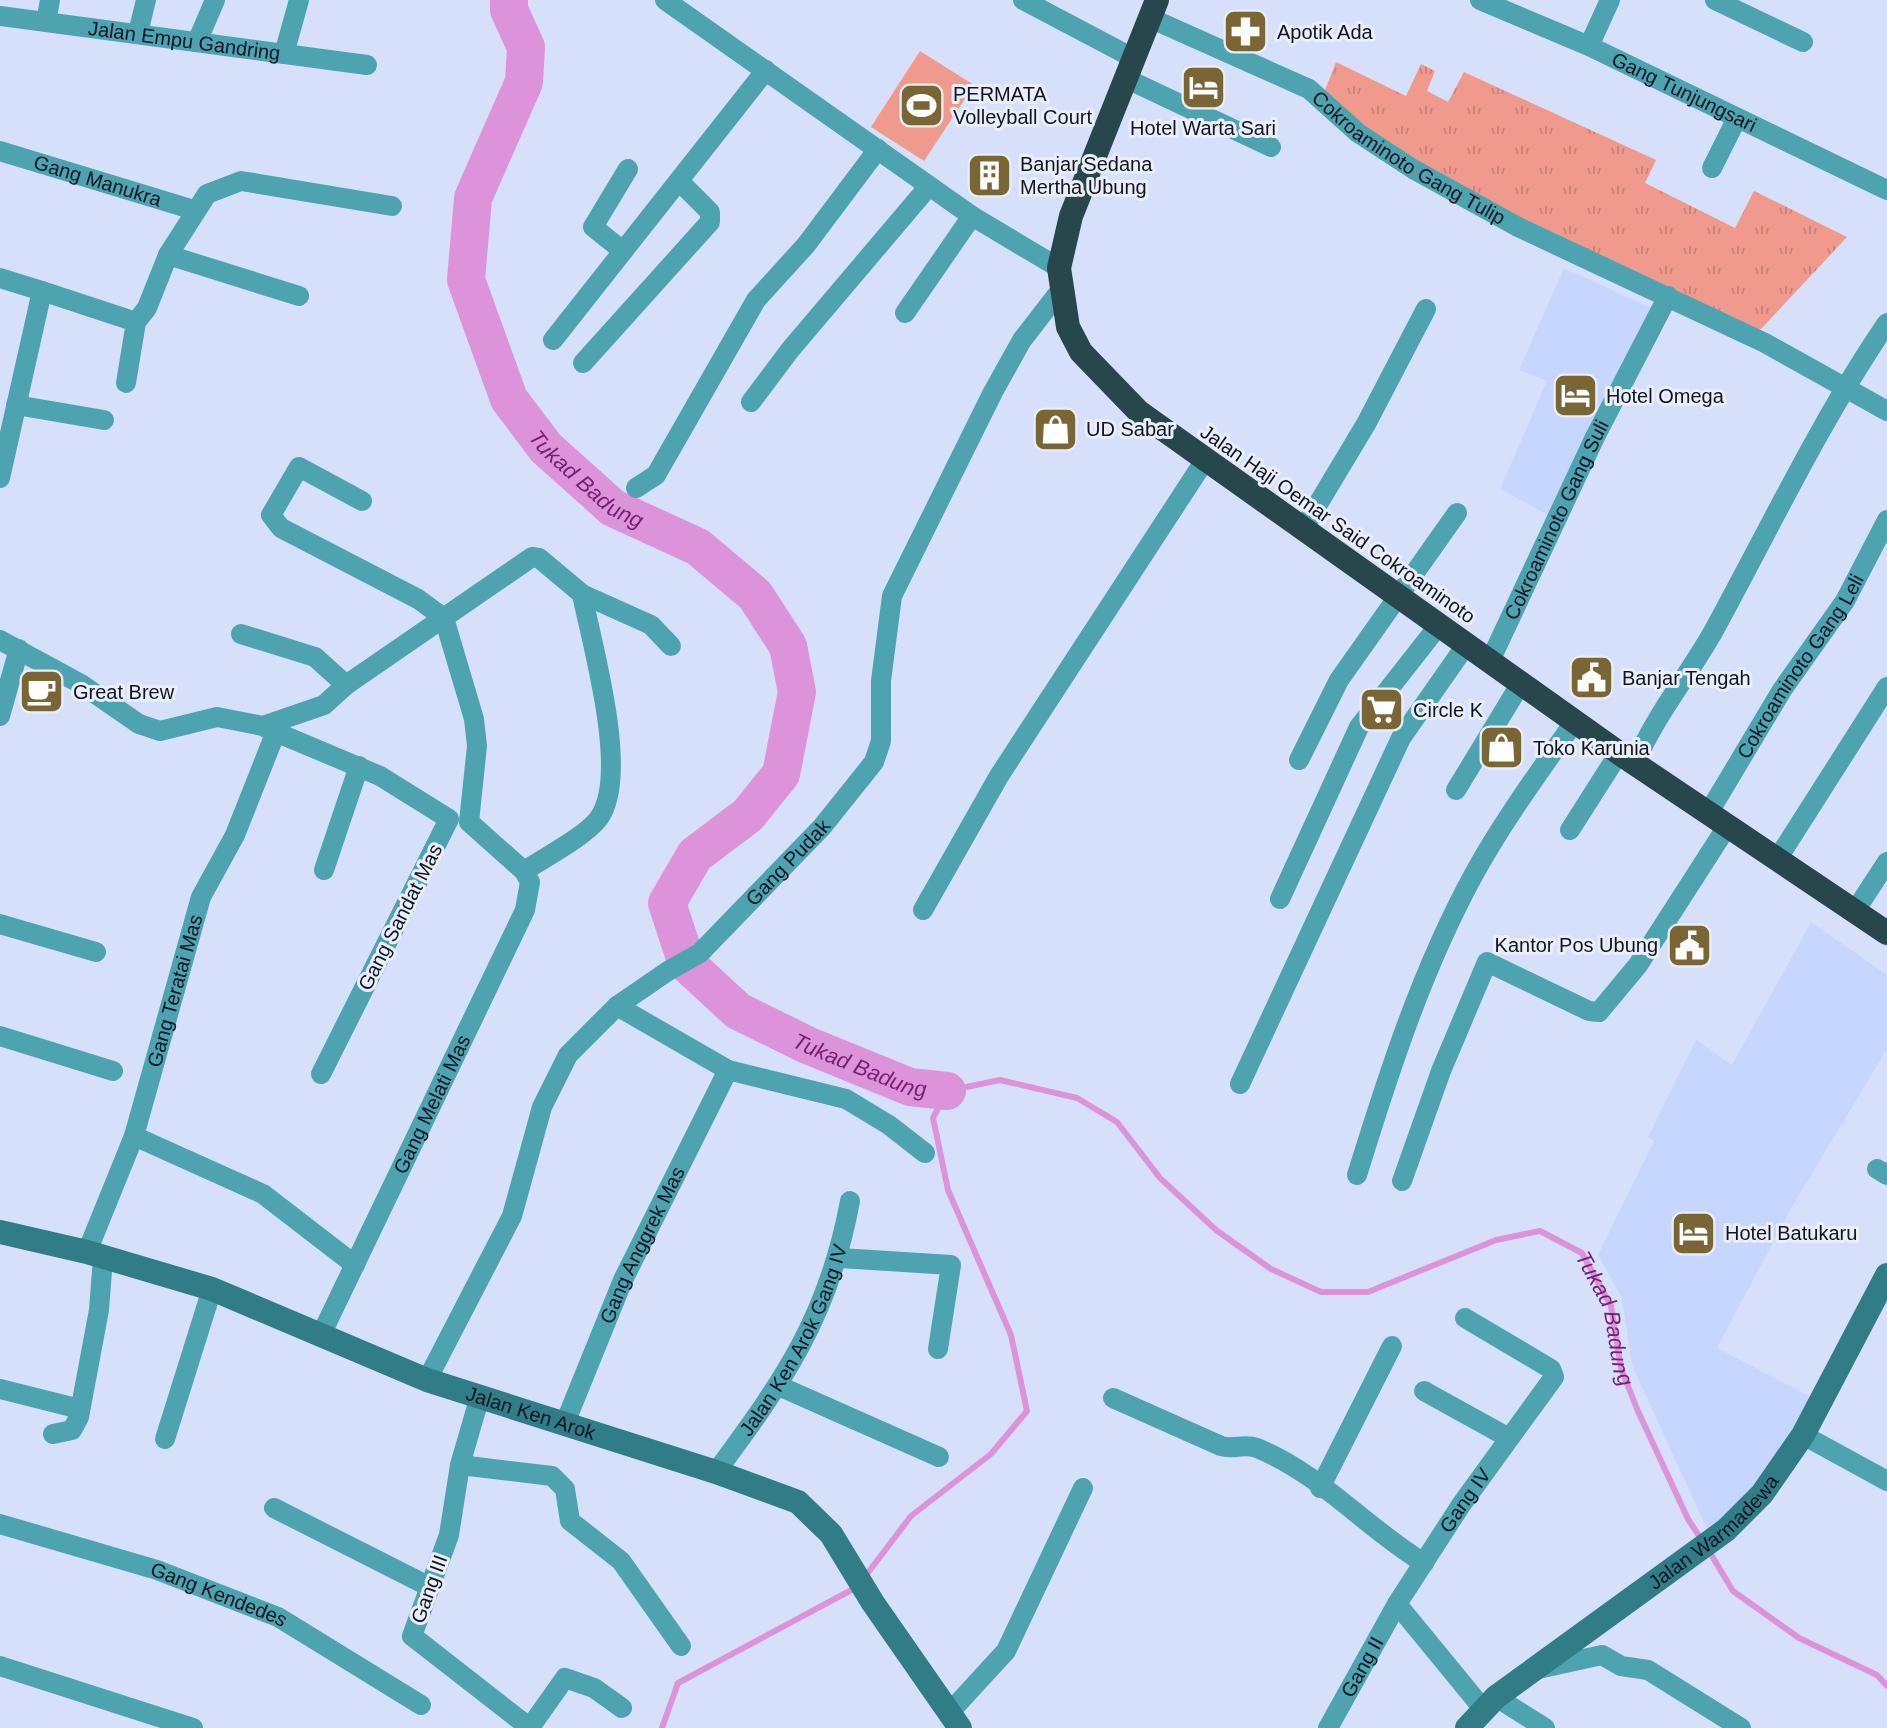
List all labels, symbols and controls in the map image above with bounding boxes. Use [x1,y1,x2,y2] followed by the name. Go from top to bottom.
[1222,8,1270,56] pharmacy icon: Apotik Ada
[87,17,282,64] street label: Jalan Empu Gandring
[1277,21,1374,43] place label: Apotik Ada
[1608,48,1760,136] street label: Gang Tunjungsari
[1179,64,1227,112] hotel icon: Hotel Warta Sari
[898,82,946,130] sports icon: PERMATA Volleyball Court
[953,83,1092,128] place label: PERMATA Volleyball Court
[1308,86,1509,229] street label: Cokroaminoto Gang Tulip
[1130,117,1276,139] place label: Hotel Warta Sari
[31,151,165,211] street label: Gang Manukra
[965,151,1013,199] building icon: Banjar Sedana Mertha Ubung
[1020,153,1153,198] place label: Banjar Sedana Mertha Ubung
[1551,372,1599,420] hotel icon: Hotel Omega
[1606,385,1725,407] place label: Hotel Omega
[1031,405,1079,453] shop icon: UD Sabar
[1500,416,1613,623] street label: Cokroaminoto Gang Suli
[1086,418,1174,440] place label: UD Sabar
[1196,420,1480,628] street label: Jalan Haji Oemar Said Cokroaminoto
[524,425,648,534] water label: Tukad Badung
[1732,570,1868,763] street label: Cokroaminoto Gang Leli
[1567,654,1615,702] public building icon: Banjar Tengah
[1622,667,1751,689] place label: Banjar Tengah
[18,668,66,716] cafe icon: Great Brew
[73,681,175,703] place label: Great Brew
[1358,686,1406,734] supermarket icon: Circle K
[1413,699,1484,721] place label: Circle K
[1478,724,1526,772] shop icon: Toko Karunia
[1533,737,1651,759] place label: Toko Karunia
[741,814,835,910] street label: Gang Pudak
[354,840,446,994] street label: Gang Sandat Mas
[143,912,207,1070] street label: Gang Teratai Mas
[1665,921,1713,969] public building icon: Kantor Pos Ubung
[1495,934,1658,956] place label: Kantor Pos Ubung
[789,1028,929,1102] water label: Tukad Badung
[389,1031,474,1177] street label: Gang Melati Mas
[596,1163,689,1327] street label: Gang Anggrek Mas
[1670,1209,1718,1257] hotel icon: Hotel Batukaru
[1725,1222,1857,1244] place label: Hotel Batukaru
[735,1241,851,1440] street label: Jalan Ken Arok Gang IV
[1570,1247,1639,1390] water label: Tukad Badung
[463,1382,599,1444] street label: Jalan Ken Arok
[1435,1463,1496,1537] street label: Gang IV
[1644,1470,1783,1594] street label: Jalan Warmadewa
[406,1552,452,1626] street label: Gang III
[148,1558,291,1631] street label: Gang Kendedes
[1336,1633,1388,1701] street label: Gang II

